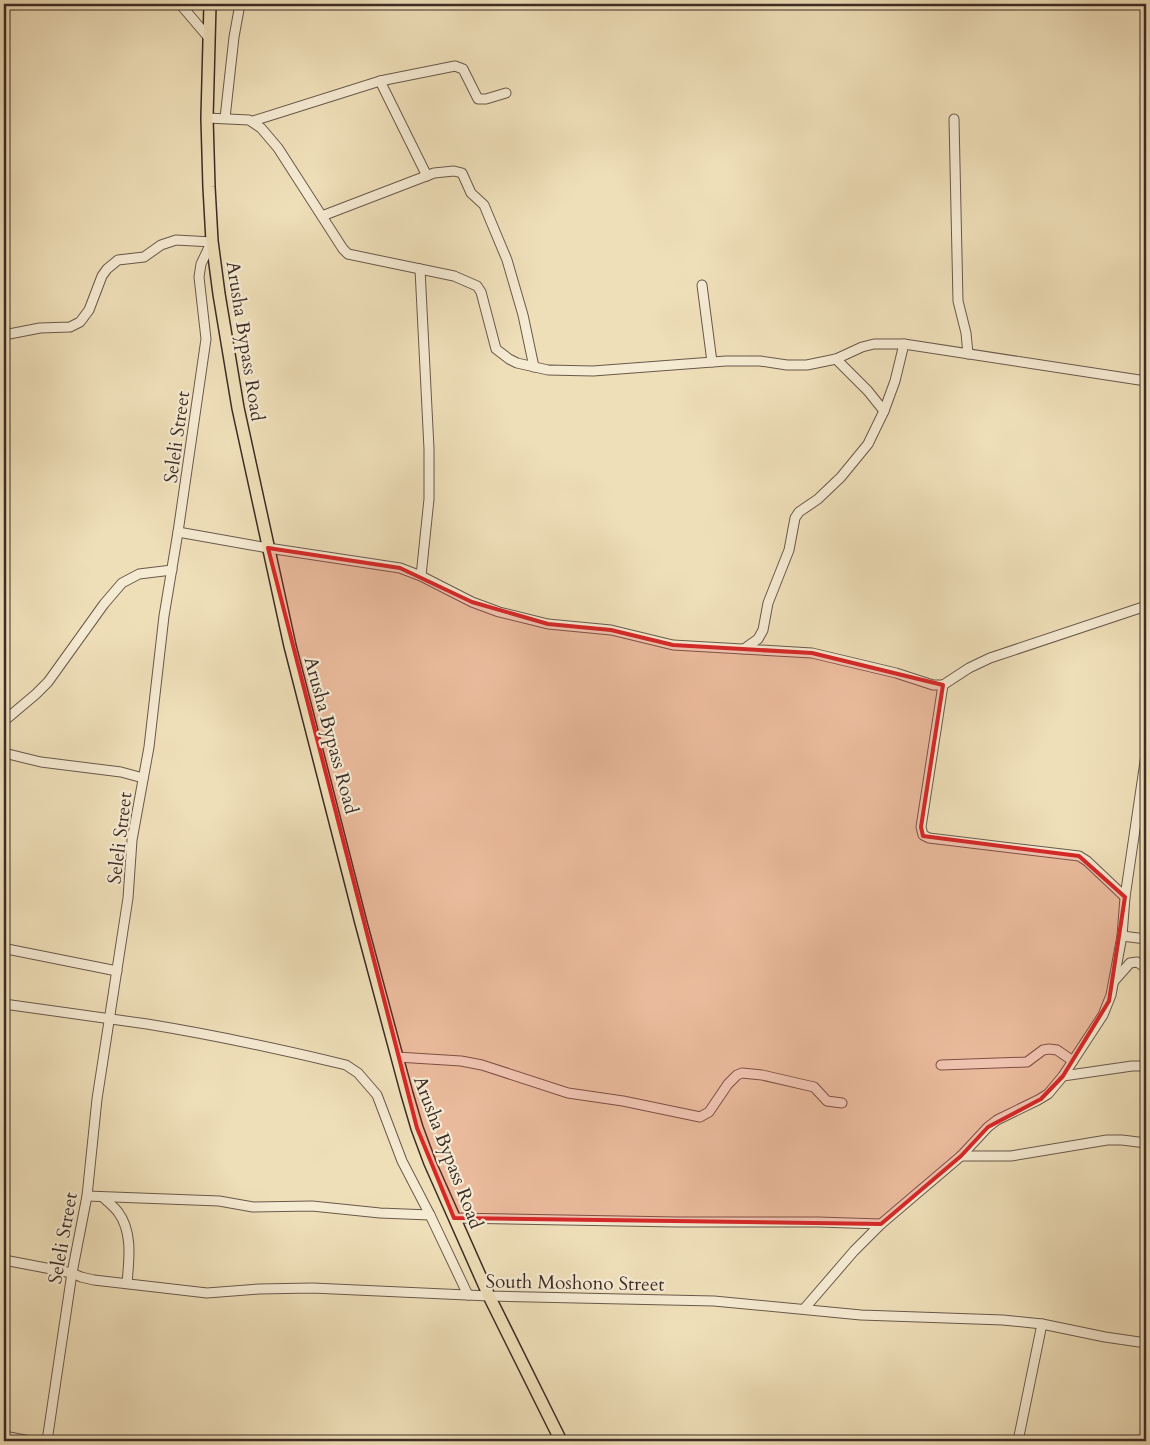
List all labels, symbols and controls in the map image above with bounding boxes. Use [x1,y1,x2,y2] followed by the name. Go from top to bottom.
[220,259,271,423] street label: Arusha Bypass Road
[158,389,196,485] street label: Seleli Street
[298,654,365,817] street label: Arusha Bypass Road
[101,791,139,886] street label: Seleli Street
[407,1072,489,1233] street label: Arusha Bypass Road
[42,1190,84,1286] street label: Seleli Street
[485,1268,665,1298] street label: South Moshono Street

